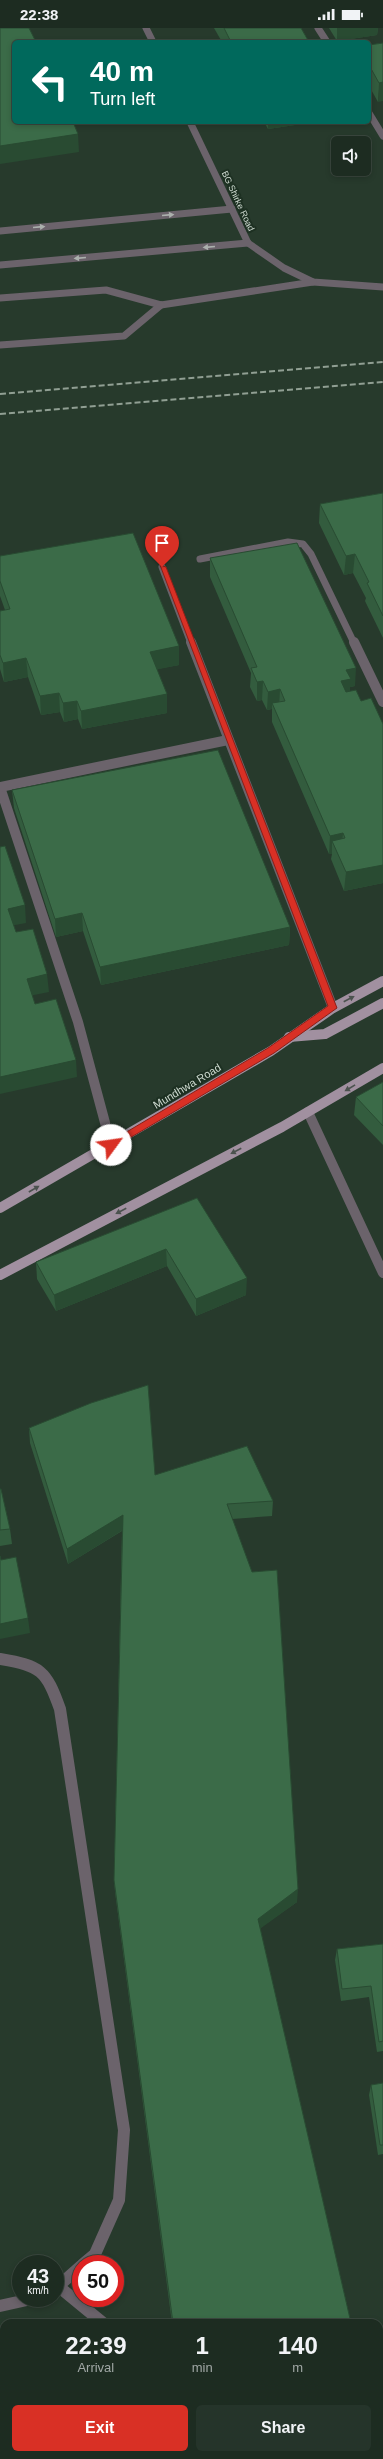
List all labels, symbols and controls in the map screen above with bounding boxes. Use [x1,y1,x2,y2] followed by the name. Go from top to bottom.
[20,6,58,23] text: 22:38
[24,56,76,108] icon: left
[90,56,154,87] text: 40 m
[90,89,155,109] text: Turn left
[331,136,371,176] map controls
[331,136,371,176] button: sound
[220,169,256,233] street label: BG Shirke Road
[162,212,174,218] one-way arrow
[33,224,45,231] one-way arrow
[203,243,215,250] one-way arrow
[74,255,86,262] one-way arrow
[145,526,179,567] pin
[151,532,173,554] icon: arrive
[343,996,355,1002] one-way arrow
[151,1061,223,1111] street label: Mundhwa Road
[345,1084,355,1092] one-way arrow
[90,1124,132,1166] position arrow
[230,1148,242,1154] one-way arrow
[28,1186,40,1193] one-way arrow
[115,1208,127,1214] one-way arrow
[72,2255,124,2307] speed limit sign: 50
[27,2265,49,2287] text: 43
[27,2285,49,2296] text: km/h
[65,2332,127,2359] text: 22:39
[195,2332,209,2359] text: 1
[278,2332,318,2359] text: 140
[77,2360,114,2375] text: Arrival
[192,2360,213,2375] text: min
[292,2360,303,2375] text: m
[12,2405,188,2451] button: Exit
[196,2405,371,2451] button: Share

